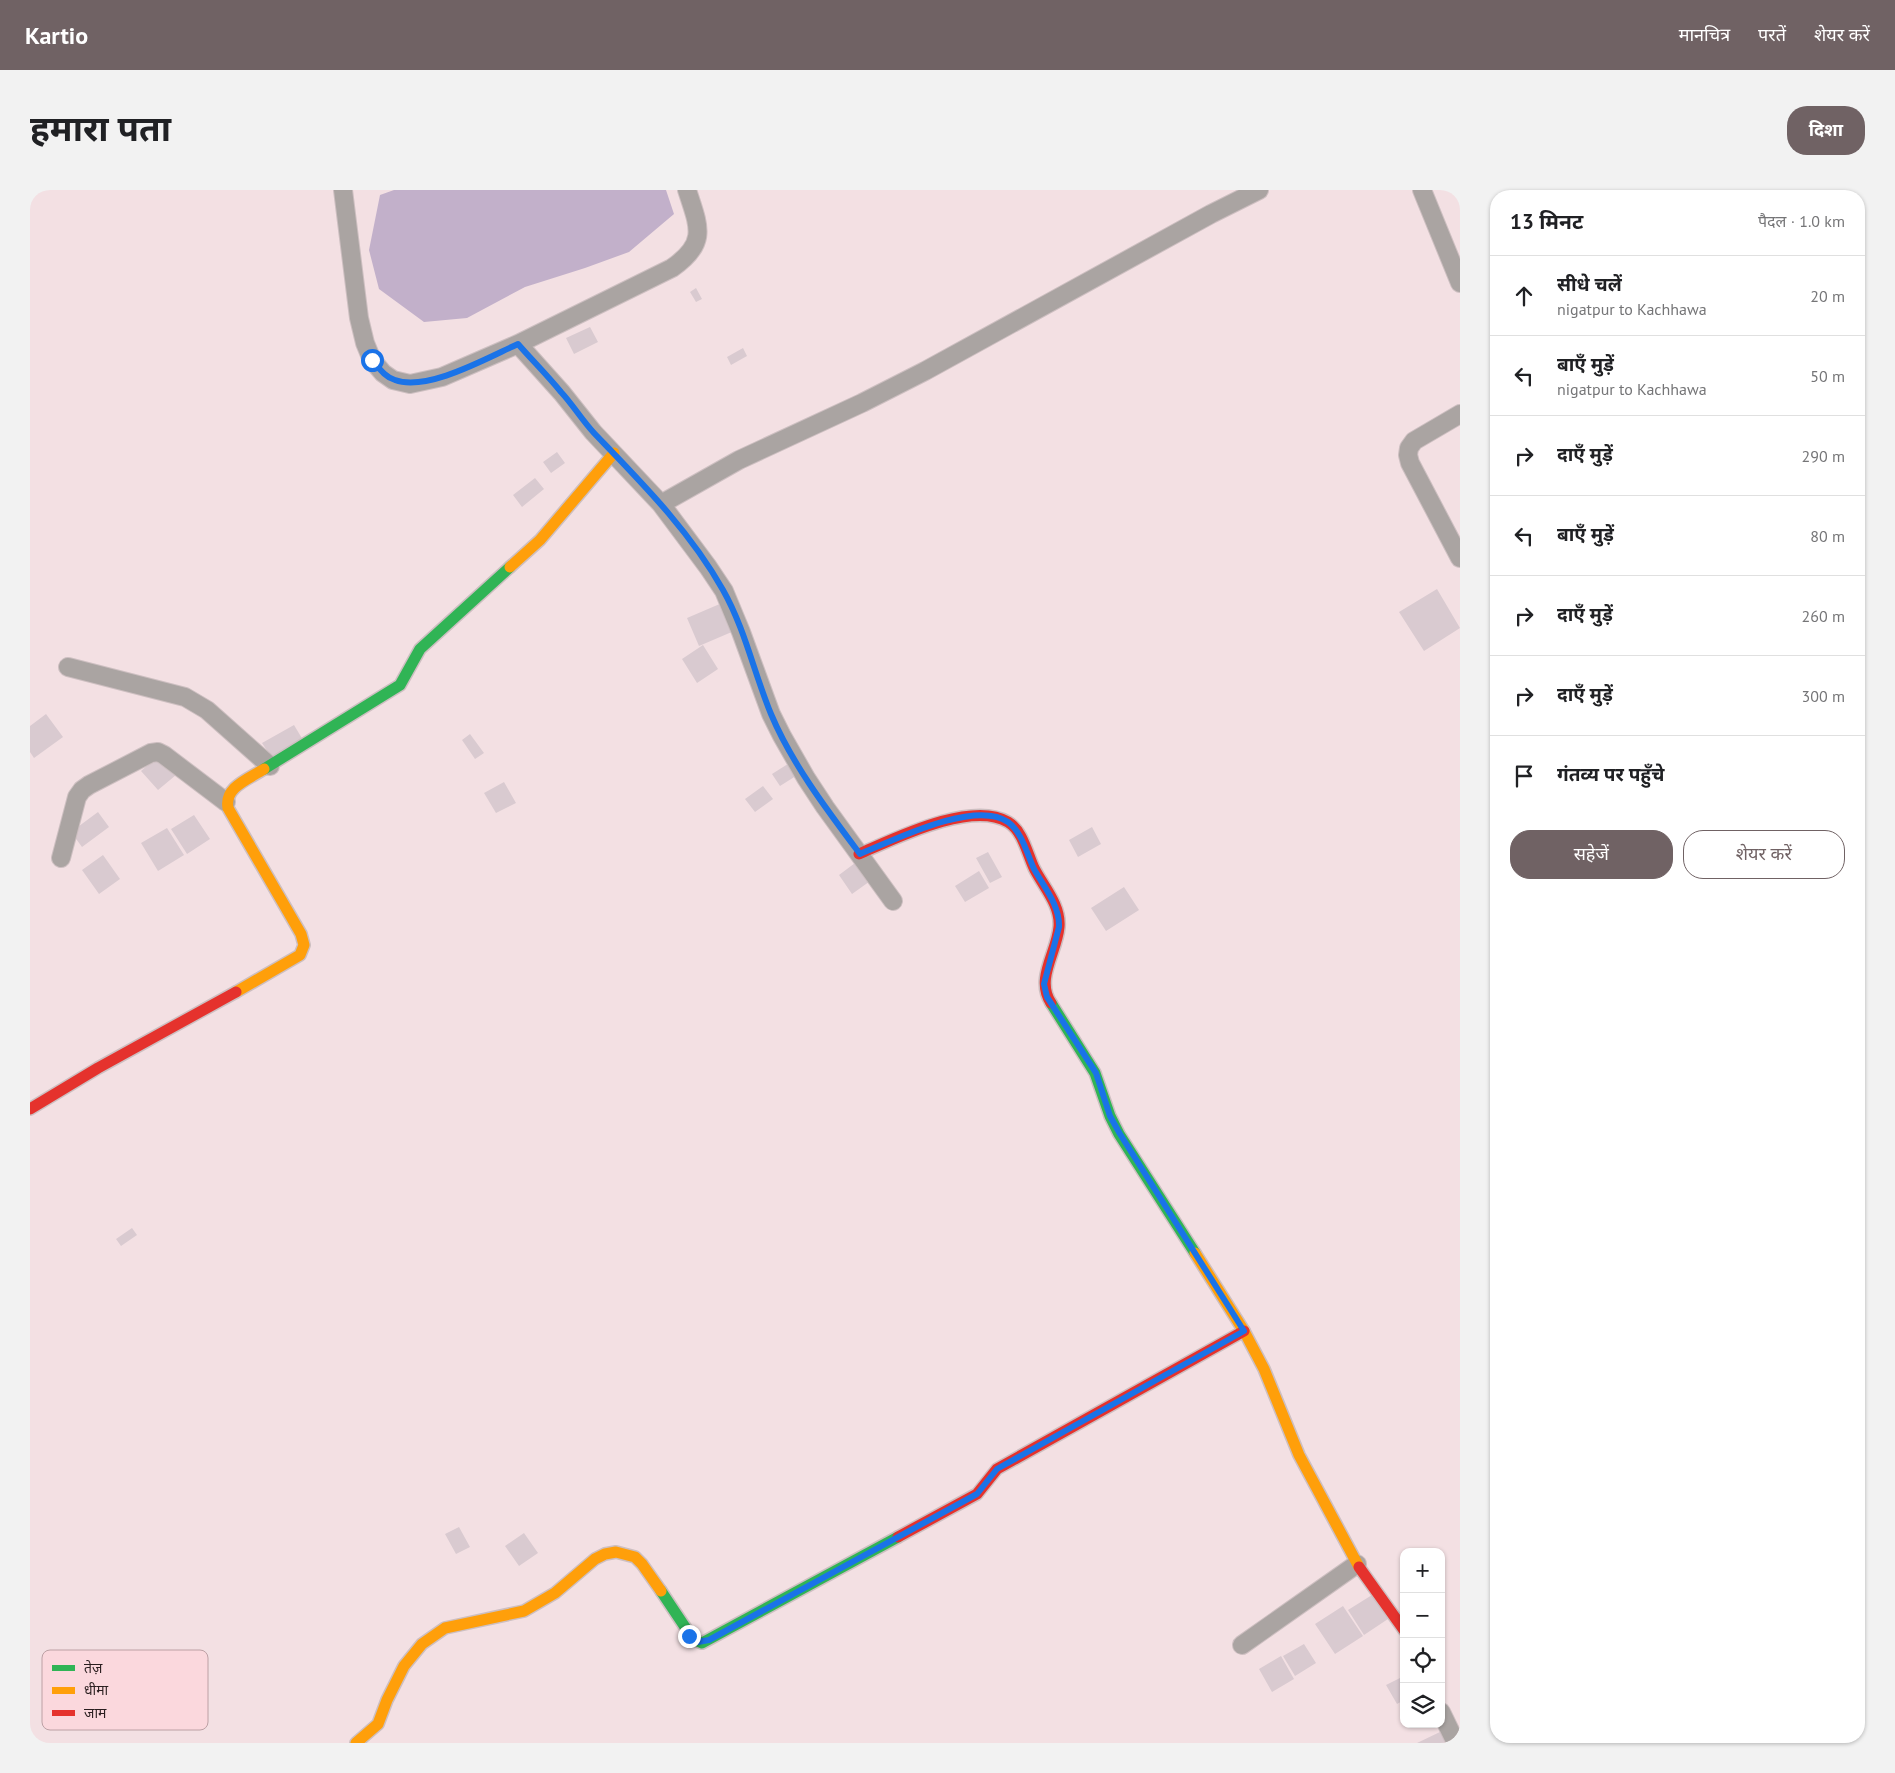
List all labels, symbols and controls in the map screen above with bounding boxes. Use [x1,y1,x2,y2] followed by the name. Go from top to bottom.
[25,20,88,51] text: Kartio
[1679,23,1730,46] text: मानचित्र
[1758,23,1786,46] text: परतें
[1814,23,1870,46] text: शेयर करें
[30,105,171,151] text: हमारा पता
[1787,106,1865,155] button: दिशा
[1510,208,1583,235] text: 13 मिनट
[1758,211,1845,231] text: पैदल · 1.0 km
[1557,272,1622,296] text: सीधे चलें
[1510,282,1538,310] icon: ahead
[1810,286,1845,306] text: 20 m
[1557,299,1707,319] text: nigatpur to Kachhawa
[361,349,384,372] route start
[1557,352,1614,376] text: बाएँ मुड़ें
[1510,362,1538,390] icon: left
[1810,366,1845,386] text: 50 m
[1557,379,1707,399] text: nigatpur to Kachhawa
[1510,442,1538,470] icon: right
[1557,442,1613,466] text: दाएँ मुड़ें
[1802,446,1845,466] text: 290 m
[1510,522,1538,550] icon: left
[1557,522,1614,546] text: बाएँ मुड़ें
[1810,526,1845,546] text: 80 m
[1510,602,1538,630] icon: right
[1557,602,1613,626] text: दाएँ मुड़ें
[1802,606,1845,626] text: 260 m
[1510,682,1538,710] icon: right
[1557,682,1613,706] text: दाएँ मुड़ें
[1802,686,1845,706] text: 300 m
[1510,762,1538,790] icon: arrive
[1557,762,1664,786] text: गंतव्य पर पहुँचे
[1510,830,1673,879] button: सहेजें
[1683,830,1845,879] button: शेयर करें
[1400,1548,1445,1728] map controls
[1400,1548,1445,1593] button: +
[1400,1593,1445,1638] button: −
[678,1625,701,1648] route end
[1400,1638,1445,1683] button: locate
[42,1650,208,1730] legend
[84,1659,103,1677] text: तेज़
[84,1681,109,1699] text: धीमा
[1400,1683,1445,1728] button: layers
[84,1704,107,1722] text: जाम

